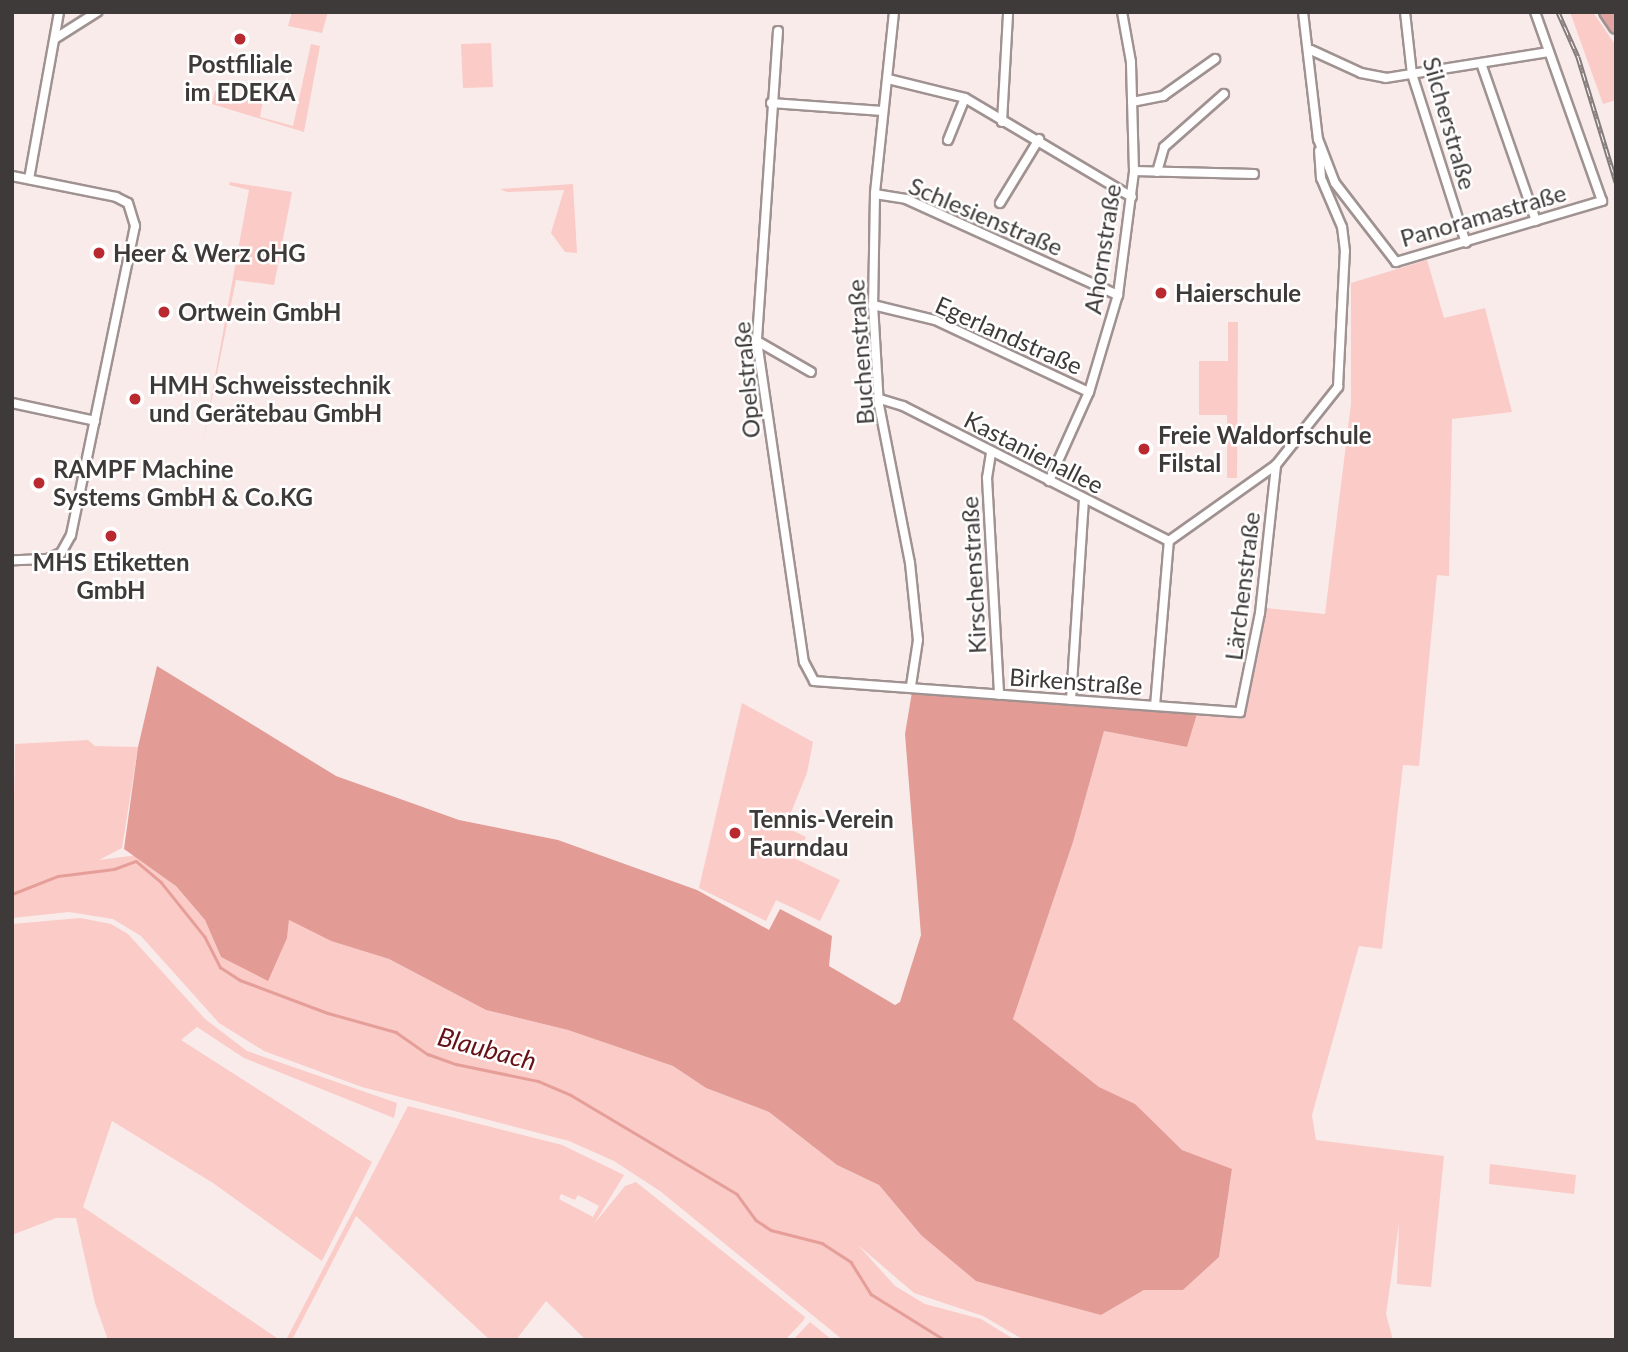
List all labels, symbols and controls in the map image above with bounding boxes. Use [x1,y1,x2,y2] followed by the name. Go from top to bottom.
[232,31,248,47] marker: Postfiliale im EDEKA
[185,50,295,106] place label: Postfiliale im EDEKA
[1417,53,1483,193] street label: Silcherstraße
[905,171,1067,261] street label: Schlesienstraße
[1397,178,1569,252] street label: Panoramastraße
[1078,182,1126,316] street label: Ahornstraße
[113,239,306,267] place label: Heer & Werz oHG
[91,245,107,261] marker: Heer & Werz oHG
[841,278,879,426] street label: Buchenstraße
[1175,279,1301,307] place label: Haierschule
[1153,285,1169,301] marker: Haierschule
[931,290,1087,380] street label: Egerlandstraße
[178,298,342,326] place label: Ortwein GmbH
[156,304,172,320] marker: Ortwein GmbH
[727,321,765,439] street label: Opelstraße
[149,371,391,427] place label: HMH Schweisstechnik und Gerätebau GmbH
[127,391,143,407] marker: HMH Schweisstechnik und Gerätebau GmbH
[960,405,1108,499] street label: Kastanienallee
[1158,421,1372,477] place label: Freie Waldorfschule Filstal
[1136,441,1152,457] marker: Freie Waldorfschule Filstal
[53,455,313,511] place label: RAMPF Machine Systems GmbH & Co.KG
[31,475,47,491] marker: RAMPF Machine Systems GmbH & Co.KG
[954,496,992,654] street label: Kirschenstraße
[1219,510,1265,662] street label: Lärchenstraße
[103,528,119,544] marker: MHS Etiketten GmbH
[33,548,189,604] place label: MHS Etiketten GmbH
[1008,662,1144,700] street label: Birkenstraße
[749,805,894,861] place label: Tennis-Verein Faurndau
[727,825,743,841] marker: Tennis-Verein Faurndau
[434,1021,540,1077] water label: Blaubach

